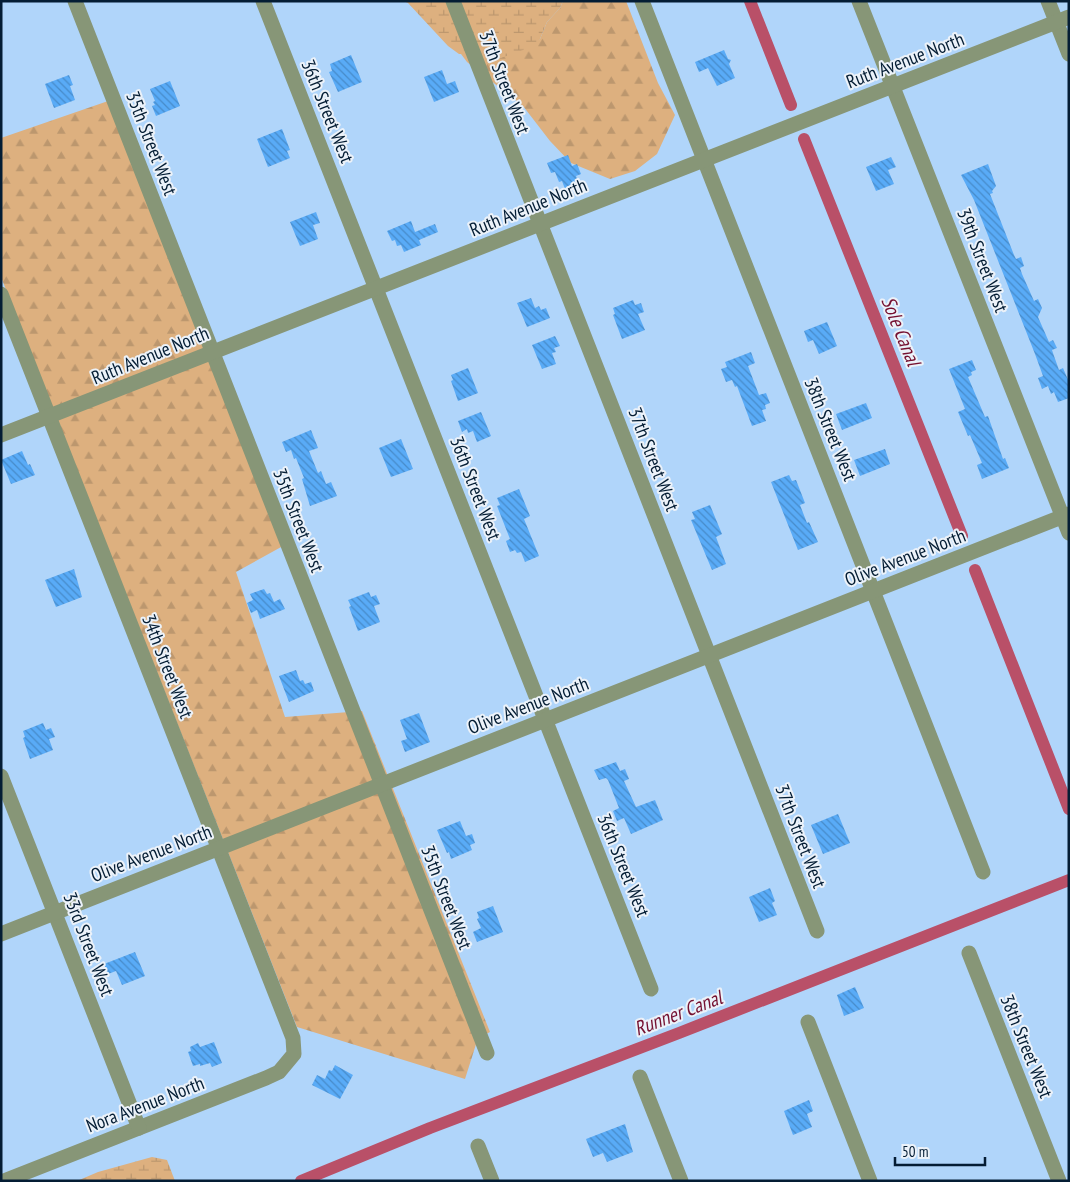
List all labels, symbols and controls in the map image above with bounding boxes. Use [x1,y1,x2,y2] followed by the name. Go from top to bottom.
[474,27,536,138] street label: 37th Street West
[843,27,967,93] street label: Ruth Avenue North
[296,56,360,167] street label: 36th Street West
[121,88,183,199] street label: 35th Street West
[466,173,590,241] street label: Ruth Avenue North
[952,205,1014,316] street label: 39th Street West
[875,292,928,372] water label: Sole Canal
[88,321,212,389] street label: Ruth Avenue North
[799,374,863,485] street label: 38th Street West
[623,404,685,515] street label: 37th Street West
[445,433,507,544] street label: 36th Street West
[268,465,330,576] street label: 35th Street West
[841,523,969,591] street label: Olive Avenue North
[137,611,199,722] street label: 34th Street West
[464,671,592,739] street label: Olive Avenue North
[770,781,832,892] street label: 37th Street West
[592,810,656,921] street label: 36th Street West
[87,819,215,887] street label: Olive Avenue North
[416,842,478,953] street label: 35th Street West
[58,889,120,1000] street label: 33rd Street West
[630,984,728,1042] water label: Runner Canal
[995,991,1059,1102] street label: 38th Street West
[83,1070,207,1138] street label: Nora Avenue North
[895,1134,985,1166] scale bar
[902,1142,928,1161] text: 50 m

